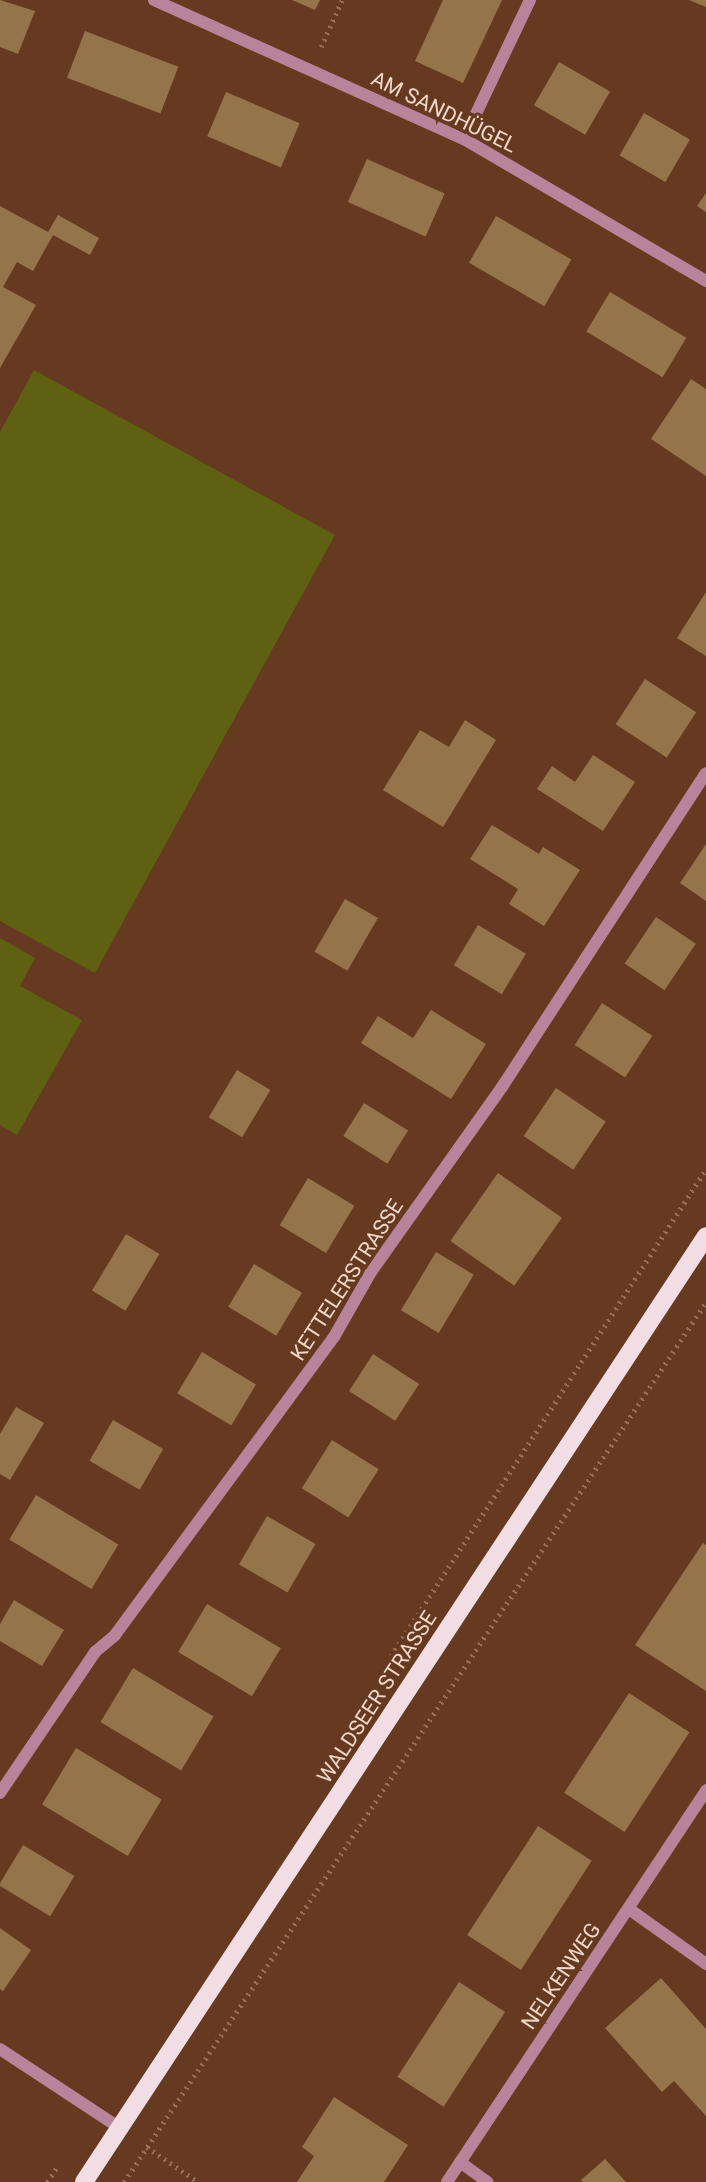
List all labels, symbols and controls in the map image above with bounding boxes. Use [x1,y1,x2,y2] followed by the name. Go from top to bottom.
[367,66,521,158] street label: AM SANDHÜGEL
[285,1195,409,1365] street label: KETTELERSTRASSE
[312,1606,442,1788] street label: WALDSEER STRASSE
[516,1918,606,2034] street label: NELKENWEG

